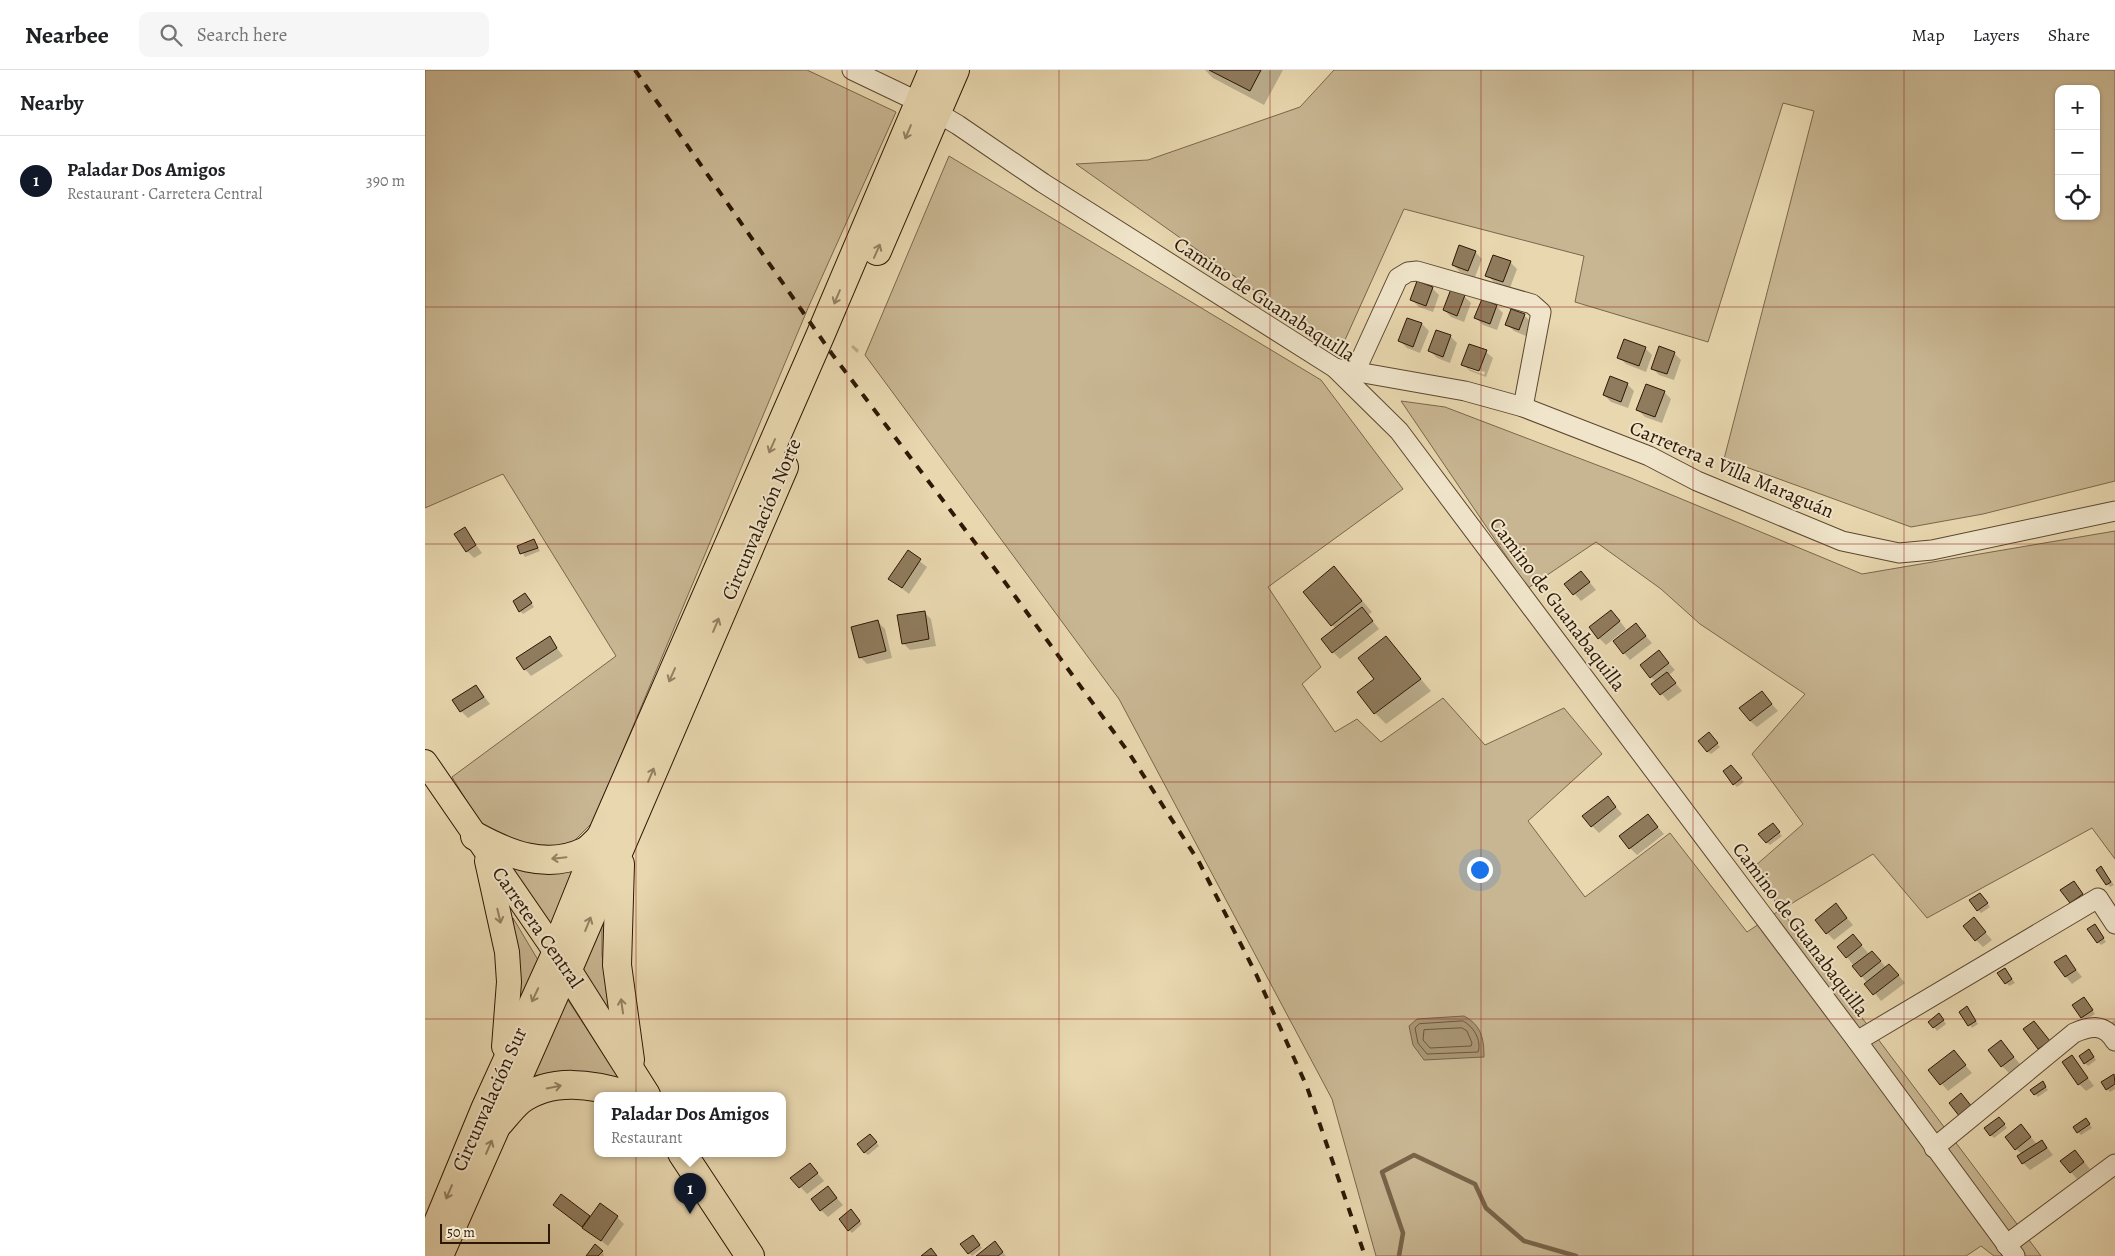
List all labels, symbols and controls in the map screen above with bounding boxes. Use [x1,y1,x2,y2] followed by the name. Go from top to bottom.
[139,12,489,57] search box
[25,19,109,51] text: Nearbee
[157,21,185,49] icon: search
[197,22,287,48] text: Search here
[1912,23,1945,47] text: Map
[1973,23,2020,47] text: Layers
[2048,23,2090,47] text: Share
[2055,85,2100,220] map controls
[2055,85,2100,130] button: +
[20,89,83,117] text: Nearby
[903,124,912,139] one-way arrow
[2055,130,2100,175] button: −
[67,157,226,183] text: Paladar Dos Amigos
[33,170,39,192] text: 1
[366,170,405,192] text: 390 m
[2055,175,2100,220] button: locate
[67,183,262,205] text: Restaurant · Carretera Central
[1169,231,1361,369] street label: Camino de Guanabaquilla
[873,244,883,259] one-way arrow
[832,289,842,304] one-way arrow
[1625,414,1838,525] street label: Carretera a Villa Maraguán
[715,434,808,604] street label: Circunvalación Norte
[767,438,777,453] one-way arrow
[1483,512,1632,697] street label: Camino de Guanabaquilla
[711,618,721,633] one-way arrow
[666,667,676,682] one-way arrow
[647,768,657,783] one-way arrow
[1726,837,1875,1022] street label: Camino de Guanabaquilla
[552,853,568,863] one-way arrow
[1467,857,1493,883] your location
[486,861,590,993] street label: Carretera Central
[495,908,504,924] one-way arrow
[585,917,594,932] one-way arrow
[530,987,539,1002] one-way arrow
[617,998,627,1014] one-way arrow
[446,1022,534,1176] street label: Circunvalación Sur
[546,1081,562,1091] one-way arrow
[594,1092,786,1157] popup
[611,1101,769,1127] text: Paladar Dos Amigos
[611,1127,683,1149] text: Restaurant
[484,1140,494,1155] one-way arrow
[674,1173,706,1214] pin: 1
[443,1184,453,1199] one-way arrow
[440,1221,550,1244] scale bar
[447,1223,475,1242] text: 50 m

